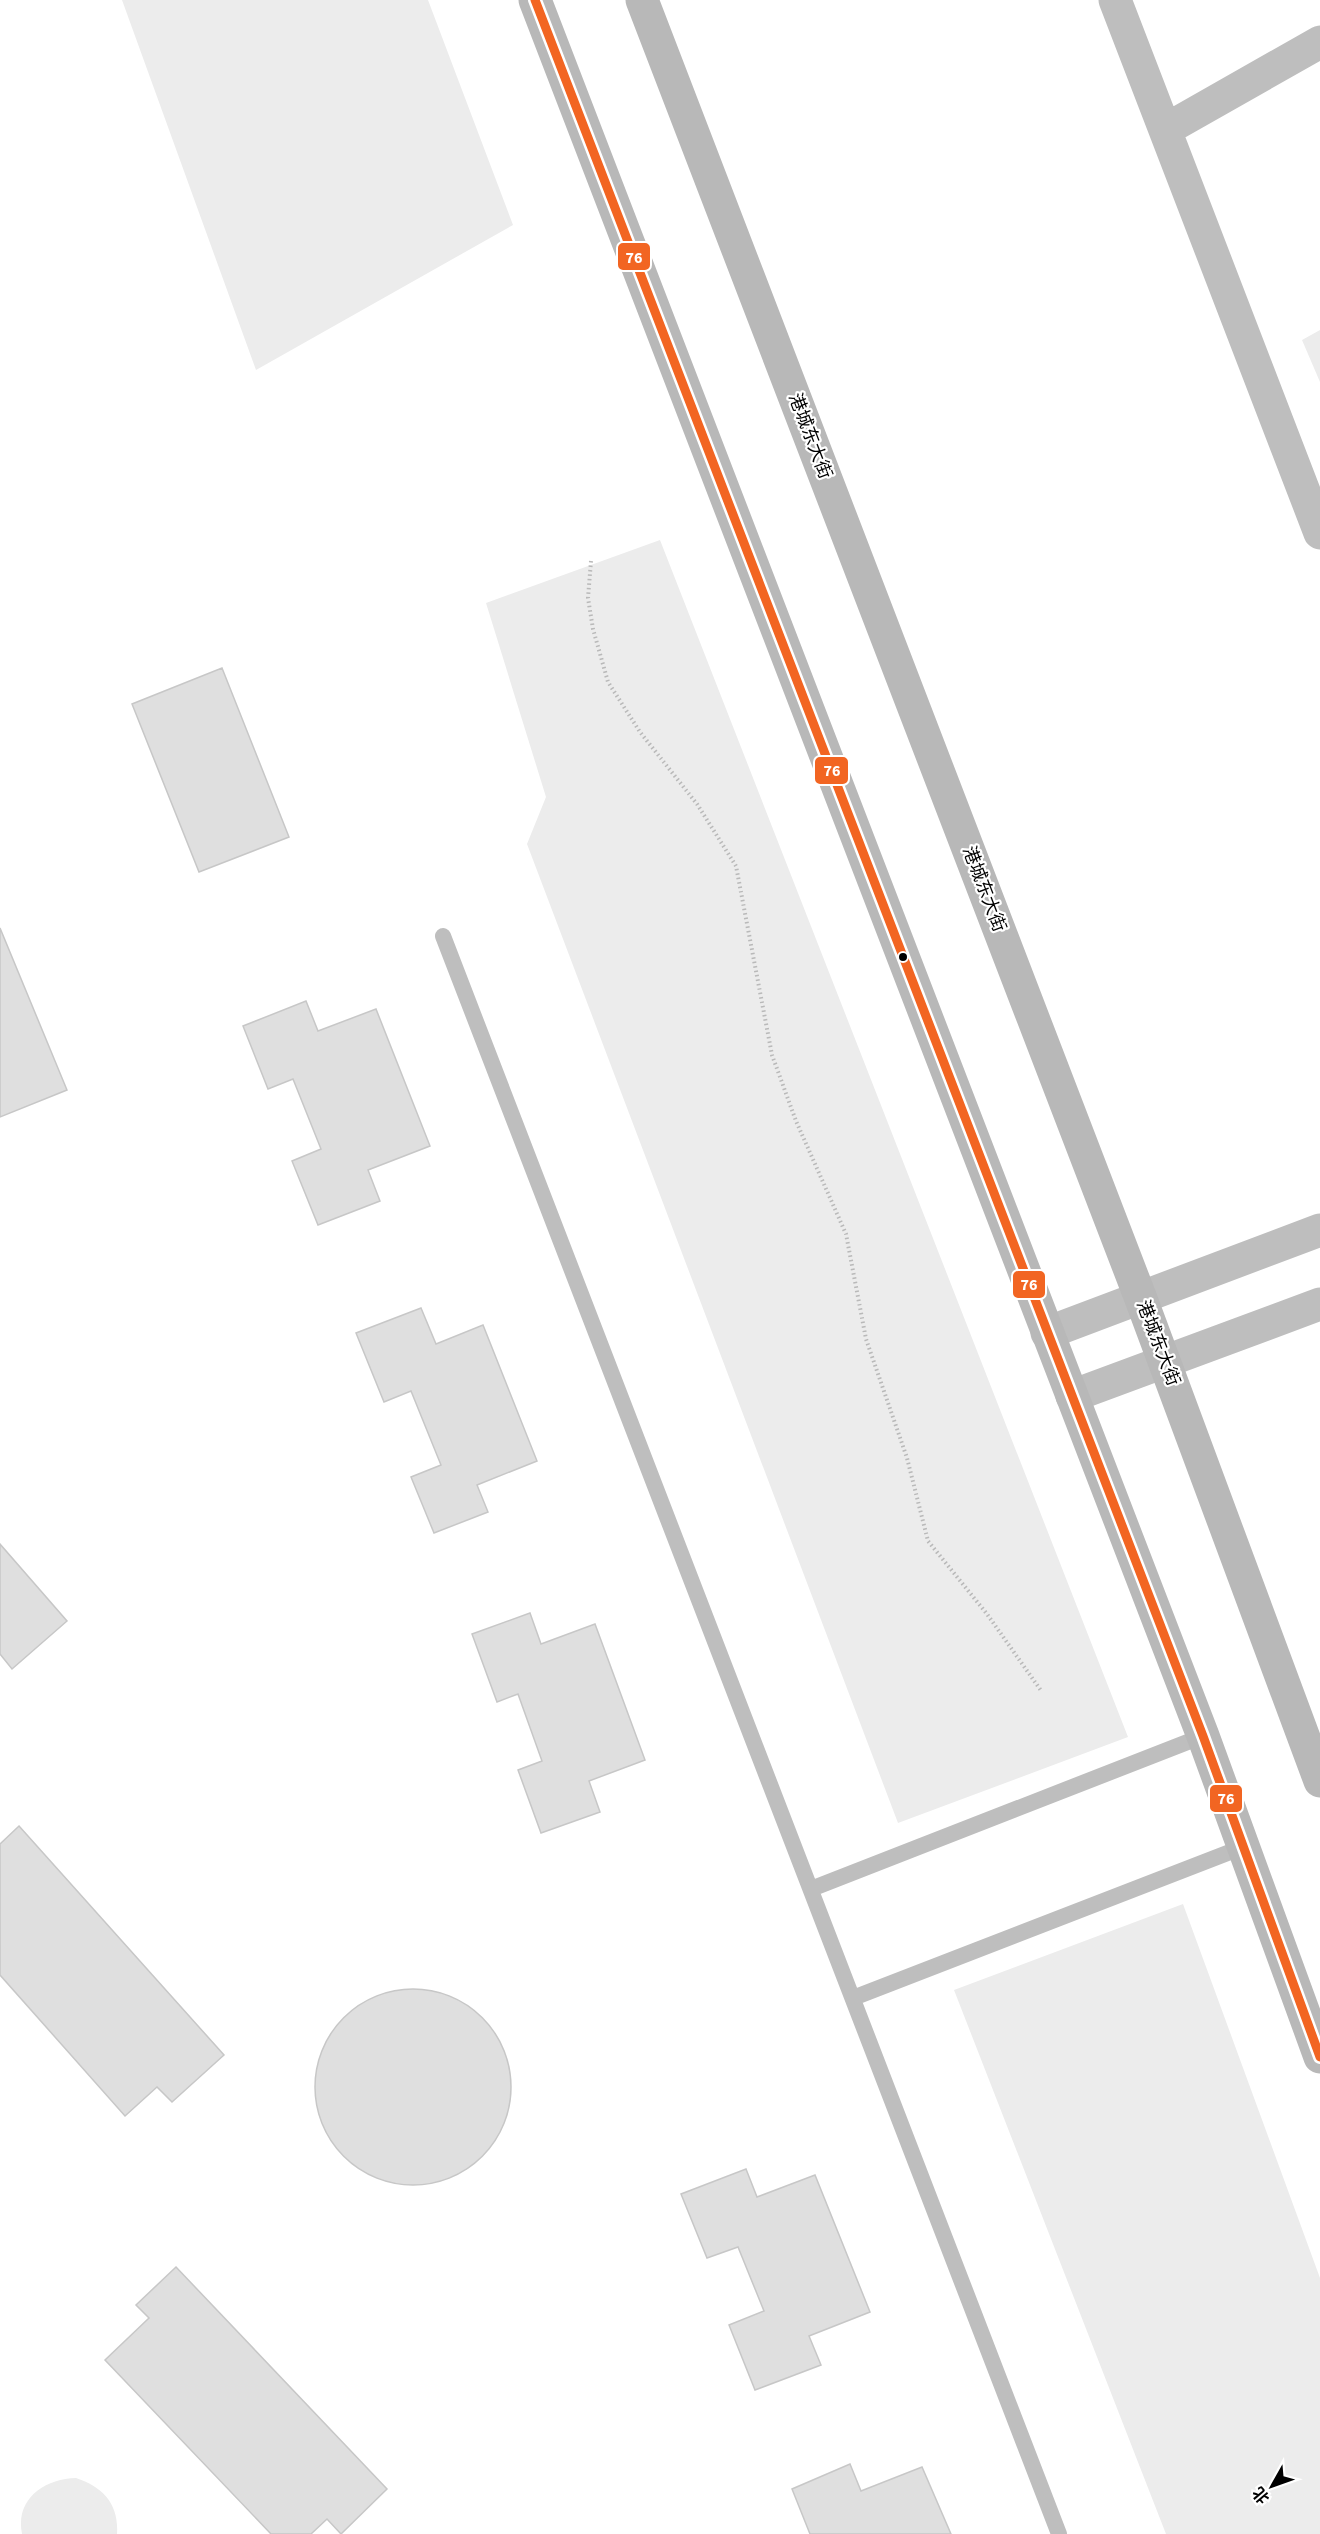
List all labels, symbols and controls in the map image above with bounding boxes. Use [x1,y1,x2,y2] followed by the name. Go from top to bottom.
[617,242,651,271] line badge: 76
[626,247,642,269] text: 76
[782,390,838,482] street label: 港城东大街
[814,756,849,785] line badge: 76
[824,760,840,782] text: 76
[956,843,1012,935] street label: 港城东大街
[897,951,909,963] unlabelled marker
[1012,1270,1046,1299] line badge: 76
[1021,1274,1037,1296] text: 76
[1130,1297,1186,1389] street label: 港城东大街
[1209,1784,1243,1813] line badge: 76
[1218,1788,1234,1810] text: 76
[1242,2456,1302,2516] north arrow
[1248,2482,1275,2508] text: 北

